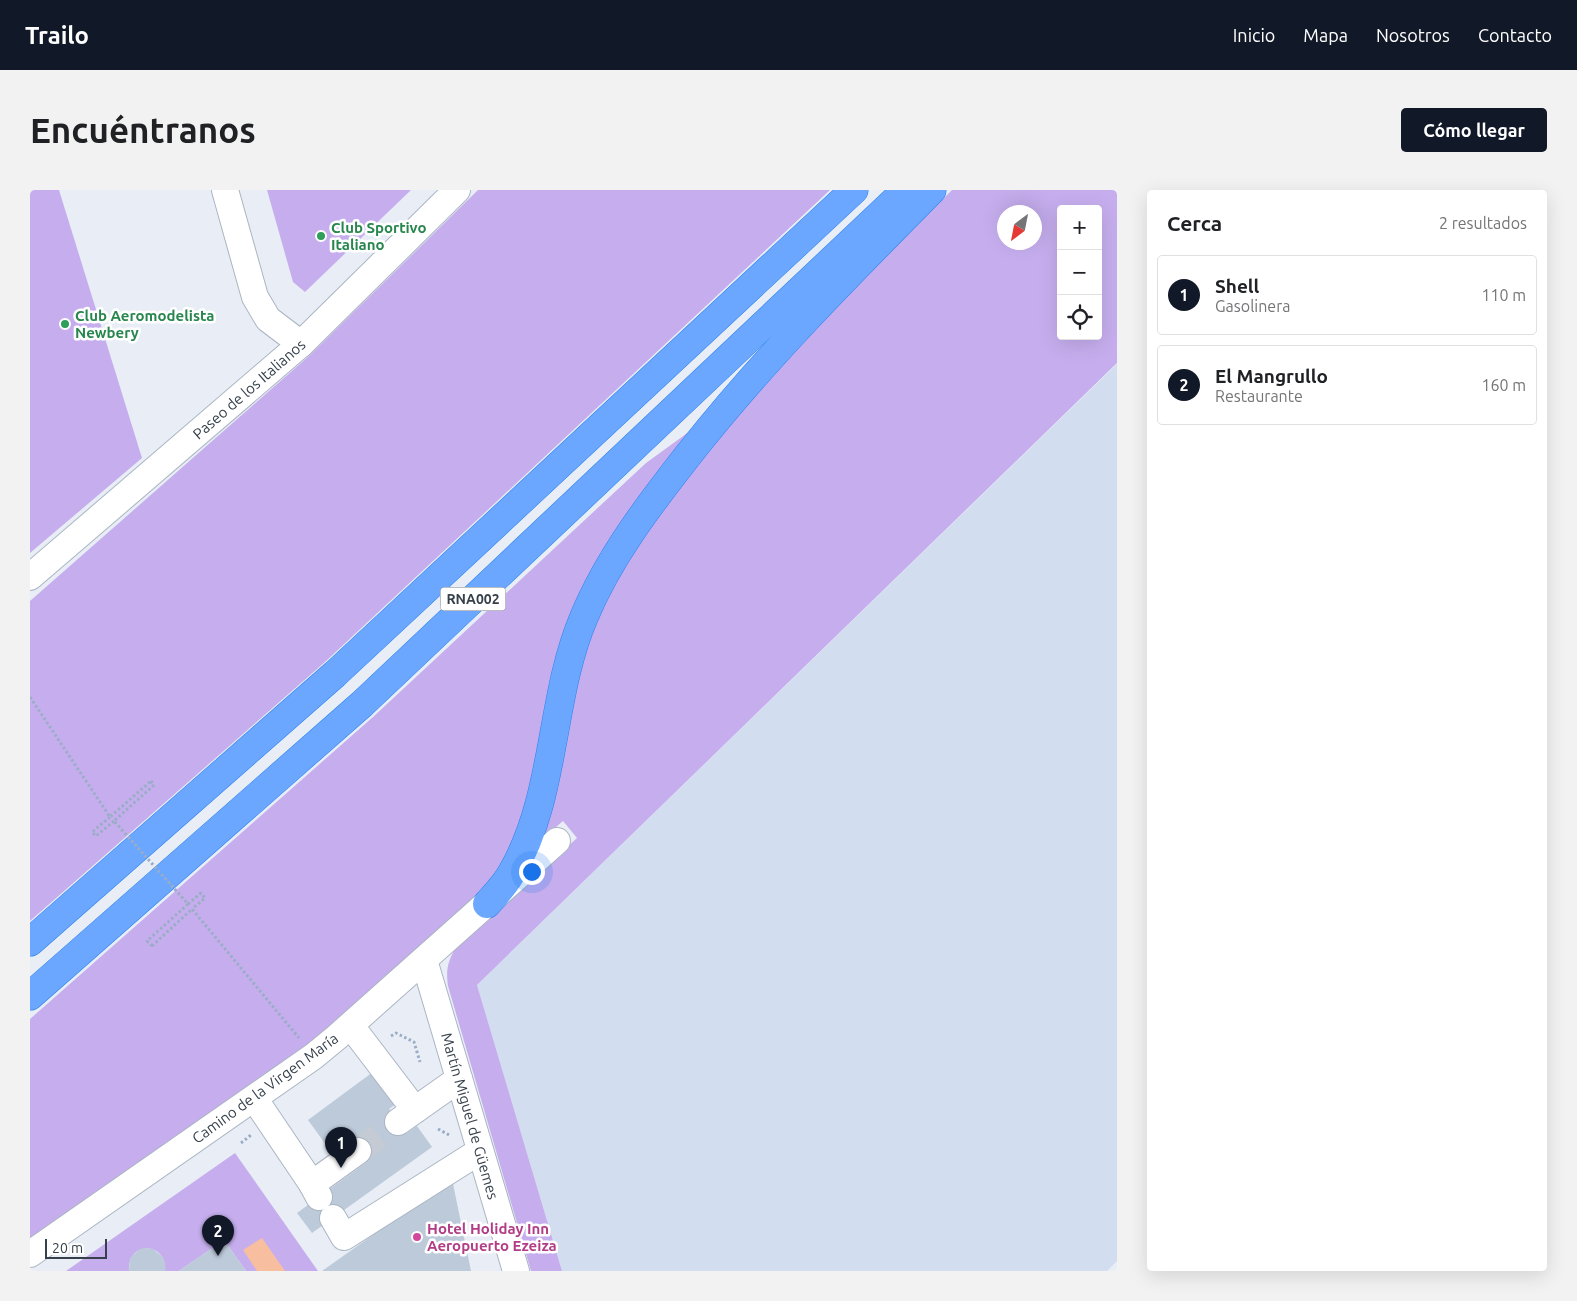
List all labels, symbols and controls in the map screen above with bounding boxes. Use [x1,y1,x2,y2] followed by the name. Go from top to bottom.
[25,22,89,49] text: Trailo
[1233,25,1275,45] text: Inicio
[1303,25,1348,45] text: Mapa
[1376,25,1450,45] text: Nosotros
[1478,25,1552,45] text: Contacto
[1401,108,1547,152] button: Cómo llegar
[30,110,256,150] text: Encuéntranos
[997,205,1042,250] north arrow
[1057,205,1102,340] map controls
[1057,205,1102,250] button: +
[1167,211,1222,235] text: Cerca
[1439,214,1527,232] text: 2 resultados
[331,219,426,253] place label: Club Sportivo Italiano
[315,230,327,242] marker: Club Sportivo Italiano
[1057,250,1102,295] button: −
[1215,275,1259,297] text: Shell
[1179,286,1189,304] text: 1
[1481,286,1526,304] text: 110 m
[1057,295,1102,340] button: locate
[1215,297,1290,315] text: Gasolinera
[75,307,214,341] place label: Club Aeromodelista Newbery
[59,318,71,330] marker: Club Aeromodelista Newbery
[189,336,309,442] street label: Paseo de los Italianos
[1215,365,1328,387] text: El Mangrullo
[1179,376,1189,394] text: 2
[1481,376,1526,394] text: 160 m
[1215,387,1303,405] text: Restaurante
[440,588,506,610] road number: RNA002
[519,859,545,885] your location
[189,1029,341,1147] street label: Camino de la Virgen María
[438,1031,502,1201] street label: Martín Miguel de Güemes
[325,1127,357,1168] pin: 1
[202,1215,234,1256] pin: 2
[427,1220,557,1254] place label: Hotel Holiday Inn Aeropuerto Ezeiza
[411,1231,423,1243] marker: Hotel Holiday Inn Aeropuerto Ezeiza
[45,1236,108,1259] scale bar
[52,1240,83,1256] text: 20 m

